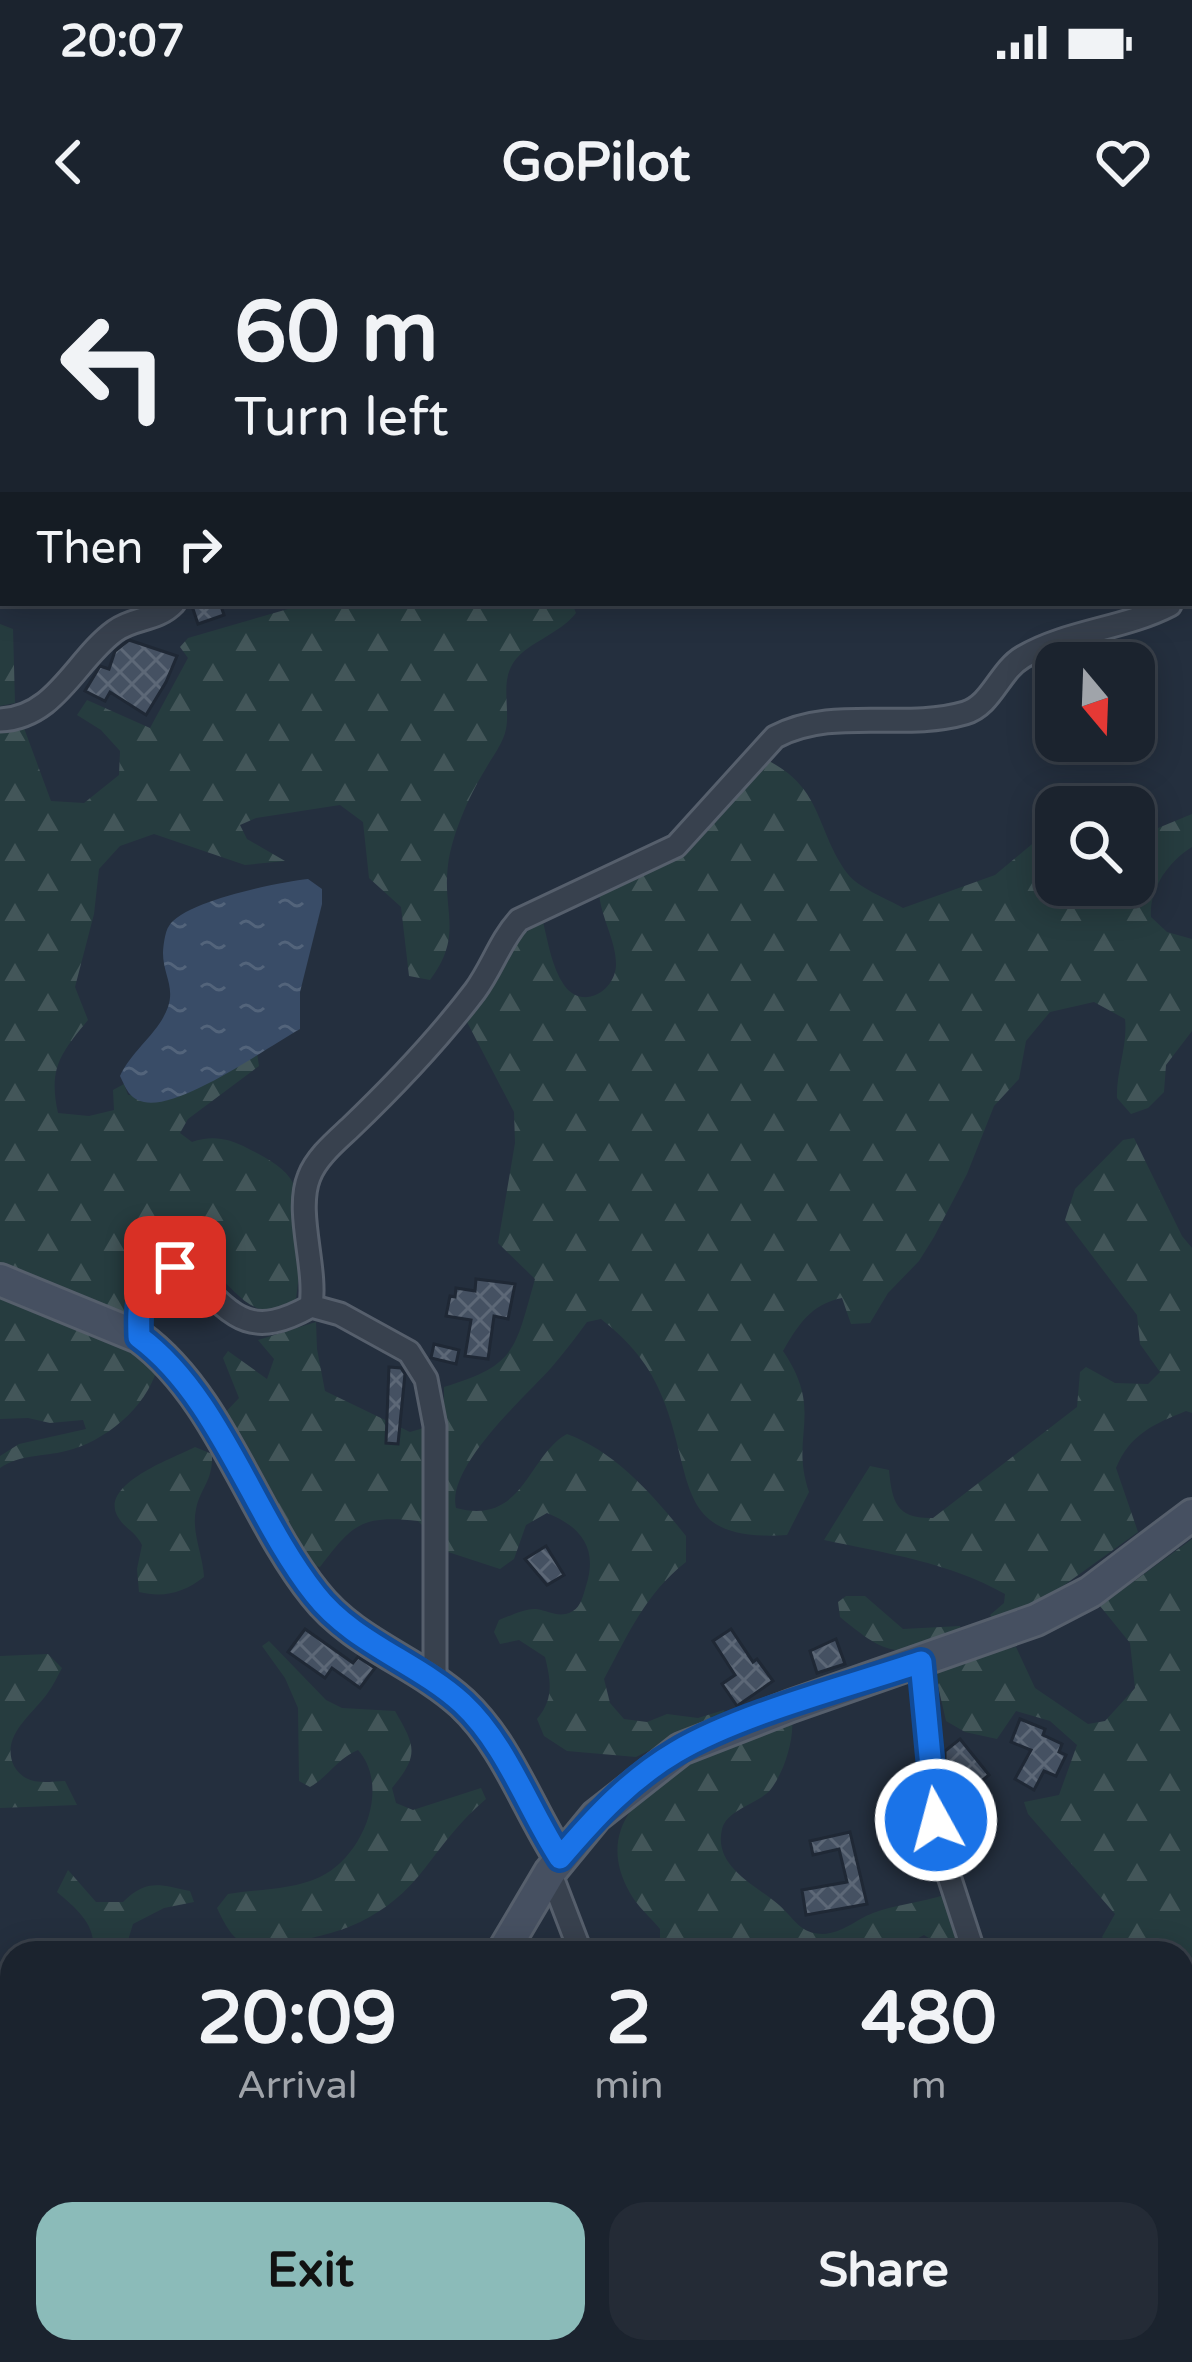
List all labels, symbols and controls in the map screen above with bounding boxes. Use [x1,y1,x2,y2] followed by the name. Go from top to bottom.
[60,15,185,69] text: 20:07
[36,129,102,195] icon: back
[1090,129,1156,195] icon: heart
[502,130,690,195] text: GoPilot
[234,283,438,384] text: 60 m
[36,288,192,444] icon: left
[234,385,449,450] text: Turn left
[167,516,233,582] icon: right
[36,522,143,576] text: Then
[1035,642,1155,762] north arrow
[1035,642,1155,906] map controls
[1035,786,1155,906] button: search
[124,1216,226,1318] pin
[142,1234,208,1300] icon: arrive
[873,1757,999,1883] position arrow
[197,1976,397,2063] text: 20:09
[606,1976,652,2063] text: 2
[861,1976,997,2063] text: 480
[237,2062,357,2109] text: Arrival
[594,2062,664,2109] text: min
[911,2062,947,2109] text: m
[36,2202,585,2340] button: Exit
[609,2202,1158,2340] button: Share

